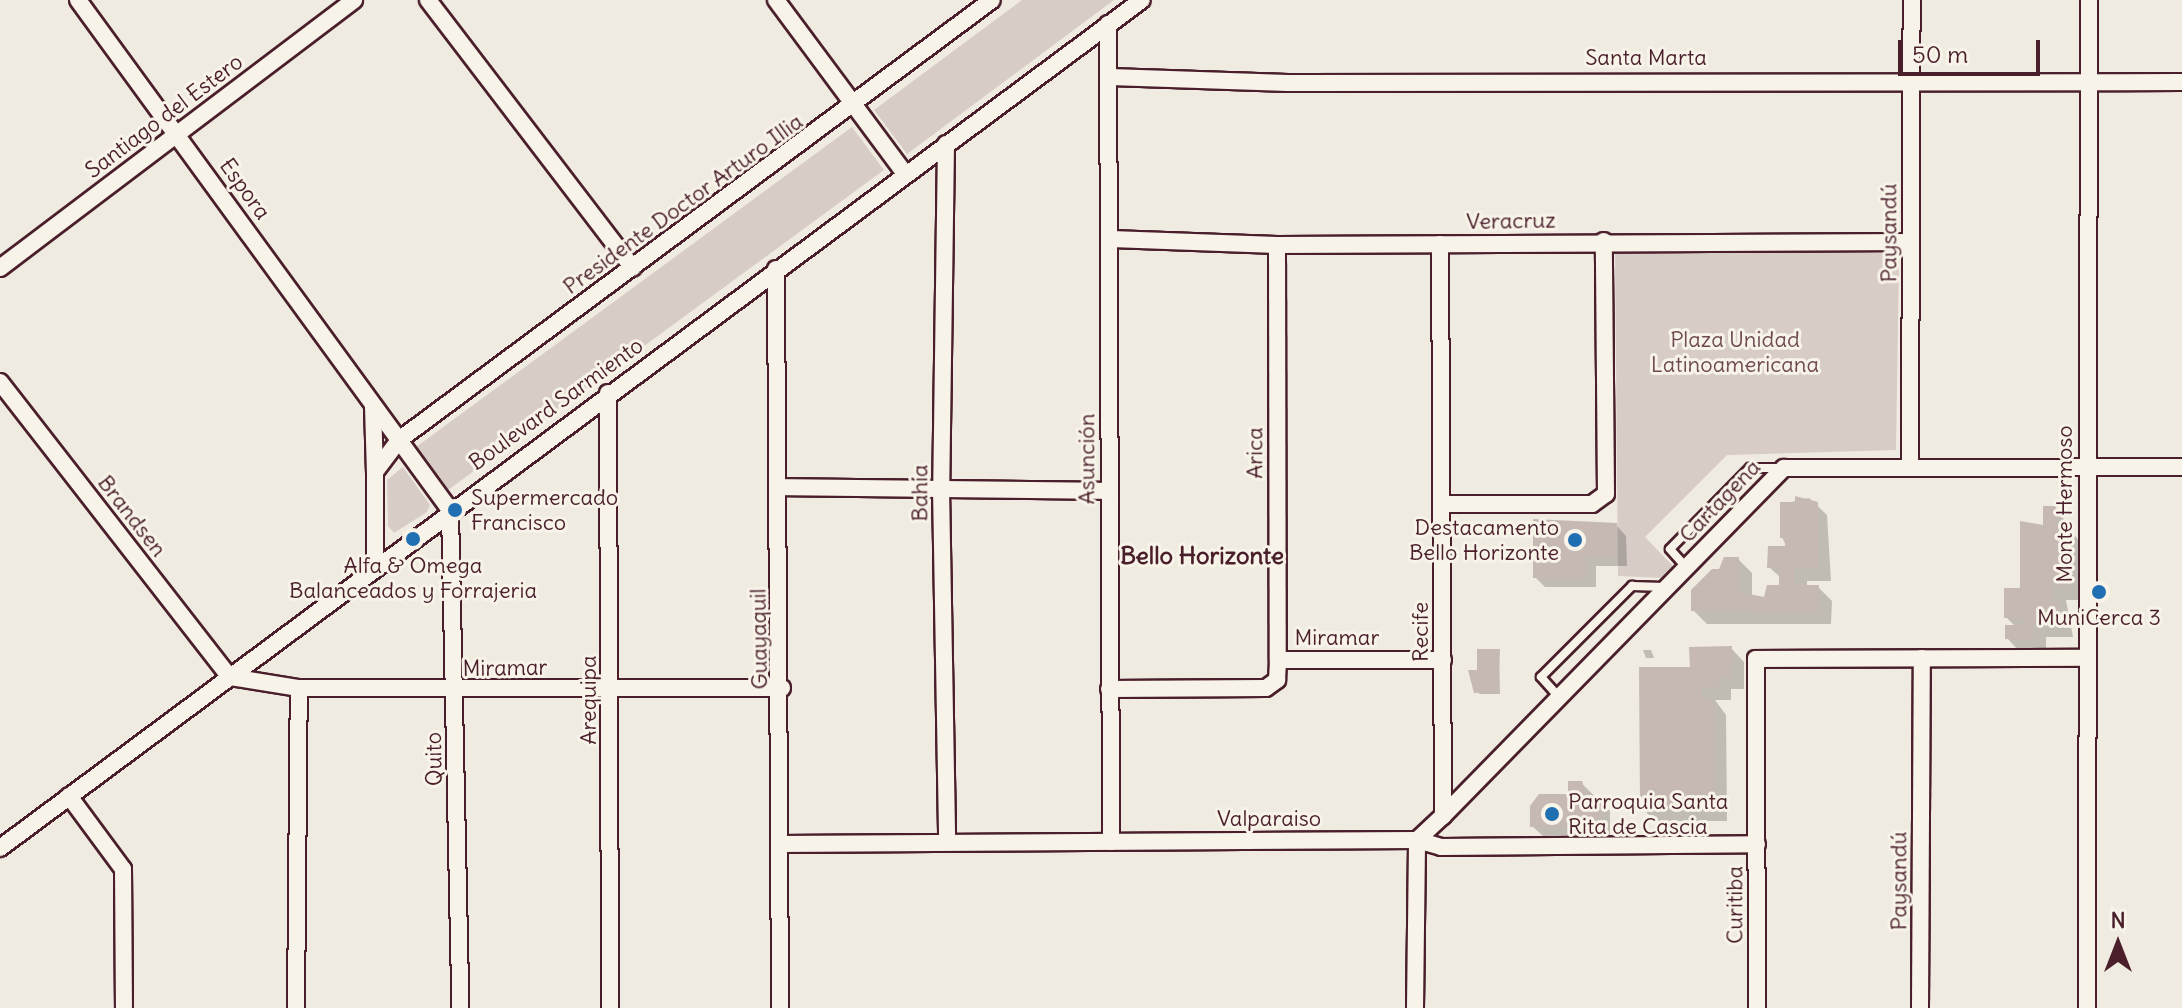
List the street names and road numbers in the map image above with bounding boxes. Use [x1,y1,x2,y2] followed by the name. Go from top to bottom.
[1585,45,1707,71] street label: Santa Marta
[80,48,248,184] street label: Santiago del Estero
[558,108,808,300] street label: Presidente Doctor Arturo Illia
[214,153,276,225] street label: Espora
[1876,184,1902,282] street label: Paysandú
[1466,207,1556,235] street label: Veracruz
[464,332,648,476] street label: Boulevard Sarmiento
[1074,414,1100,504] street label: Asunción
[2052,425,2078,583] street label: Monte Hermoso
[1242,427,1268,479] street label: Arica
[1674,454,1766,548] street label: Cartagena
[907,464,933,522] street label: Bahía
[92,470,172,562] street label: Brandsen
[745,588,773,690] street label: Guayaquil
[1408,602,1434,662] street label: Recife
[1295,625,1379,651] street label: Miramar
[462,654,548,682] street label: Miramar
[576,655,602,745] street label: Arequipa
[420,732,448,786] street label: Quito
[1217,806,1321,832] street label: Valparaiso
[1886,832,1912,930] street label: Paysandú
[1722,866,1748,944] street label: Curitiba

